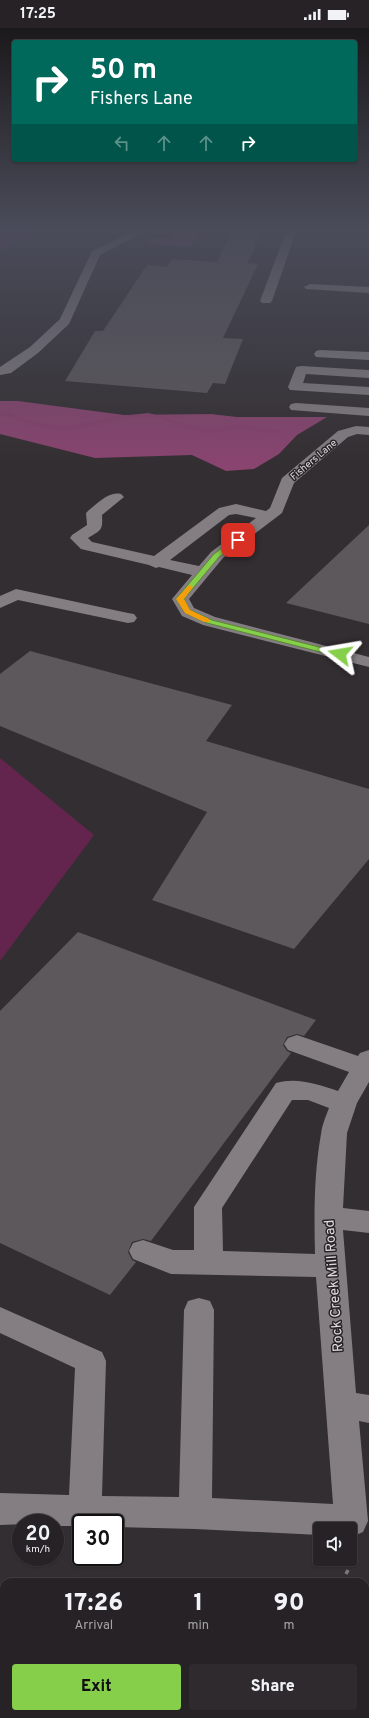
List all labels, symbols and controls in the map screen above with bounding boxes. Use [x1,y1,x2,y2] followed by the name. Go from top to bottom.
[20,5,56,24] text: 17:25
[90,53,157,89] text: 50 m
[24,56,76,108] icon: right
[90,88,193,111] text: Fishers Lane
[111,132,133,154] icon: left
[153,132,175,154] icon: ahead
[195,132,217,154] icon: ahead
[237,132,259,154] icon: right
[288,437,340,483] street label: Fishers Lane
[221,523,255,557] pin
[227,529,249,551] icon: arrive
[319,633,361,675] position arrow
[321,1219,348,1353] street label: Rock Creek Mill Road
[72,1514,124,1566] speed limit sign: 30
[25,1522,51,1548] text: 20
[313,1522,357,1566] map controls
[313,1522,357,1566] button: sound
[26,1543,50,1556] text: km/h
[64,1589,123,1619] text: 17:26
[193,1589,203,1619] text: 1
[274,1589,305,1619] text: 90
[74,1618,113,1634] text: Arrival
[188,1618,209,1634] text: min
[284,1618,295,1634] text: m
[12,1664,181,1710] button: Exit
[189,1664,357,1710] button: Share

